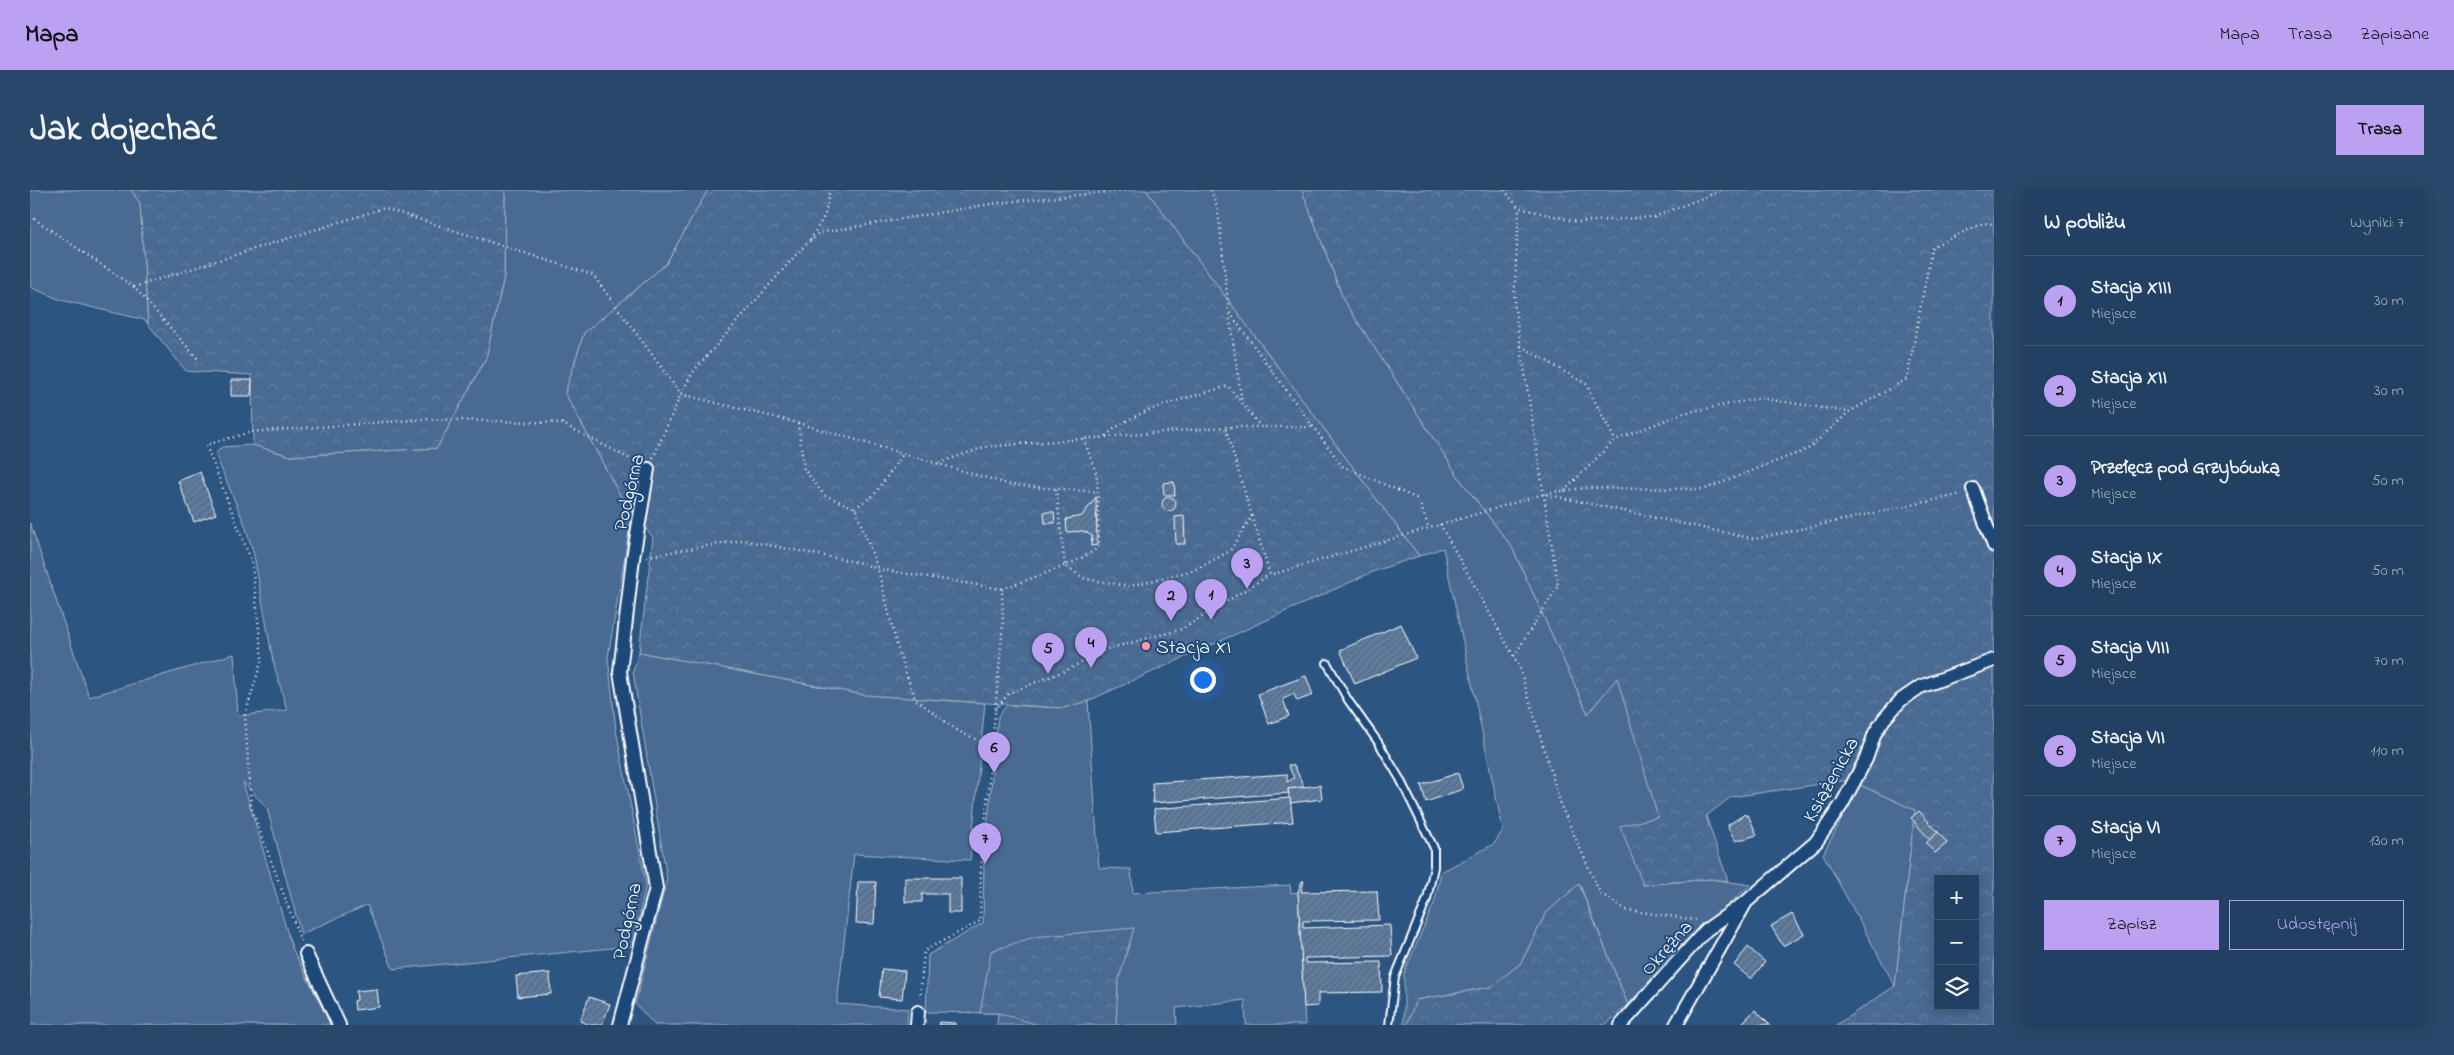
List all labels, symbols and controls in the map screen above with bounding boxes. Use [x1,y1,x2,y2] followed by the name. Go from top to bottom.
[25,18,79,53] text: Mapa
[2220,22,2260,48] text: Mapa
[2288,22,2332,48] text: Trasa
[2360,22,2429,48] text: Zapisane
[30,105,217,156] text: Jak dojechać
[2336,105,2424,155] button: Trasa
[2044,208,2126,238] text: W pobliżu
[2350,211,2404,235] text: Wyniki: 7
[2091,275,2171,302] text: Stacja XIII
[2057,289,2063,313] text: 1
[2374,289,2404,313] text: 30 m
[2091,302,2136,326] text: Miejsce
[2091,365,2167,392] text: Stacja XII
[2056,379,2064,403] text: 2
[2374,379,2404,403] text: 30 m
[2091,392,2136,416] text: Miejsce
[608,451,654,534] street label: Podgórna
[2091,455,2280,482] text: Przełęcz pod Grzybówką
[2057,469,2063,493] text: 3
[2372,469,2404,493] text: 50 m
[2091,482,2136,506] text: Miejsce
[2091,545,2163,572] text: Stacja IX
[1231,548,1263,589] pin: 3
[2057,559,2063,583] text: 4
[2372,559,2404,583] text: 50 m
[2091,572,2136,596] text: Miejsce
[1195,579,1227,620] pin: 1
[1155,580,1187,621] pin: 2
[1075,627,1107,668] pin: 4
[1032,633,1064,674] pin: 5
[1156,634,1231,663] place label: Stacja XI
[2091,635,2169,662] text: Stacja VIII
[1140,640,1152,652] marker: Stacja XI
[2055,649,2065,673] text: 5
[2374,649,2404,673] text: 70 m
[2091,662,2136,686] text: Miejsce
[1190,667,1216,693] your location
[2091,725,2165,752] text: Stacja VII
[978,732,1010,773] pin: 6
[1797,732,1868,828] street label: Książenicka
[2056,739,2064,763] text: 6
[2370,739,2404,763] text: 110 m
[2091,752,2136,776] text: Miejsce
[2091,815,2160,842] text: Stacja VI
[969,823,1001,864] pin: 7
[2057,829,2063,853] text: 7
[2369,829,2404,853] text: 130 m
[2091,842,2136,866] text: Miejsce
[1934,875,1979,1010] map controls
[1934,875,1979,920] button: +
[606,880,652,963] street label: Podgórna
[2044,900,2219,950] button: Zapisz
[2229,900,2404,950] button: Udostępnij
[1635,914,1701,983] street label: Okrężna
[1934,920,1979,965] button: −
[1934,965,1979,1010] button: layers

